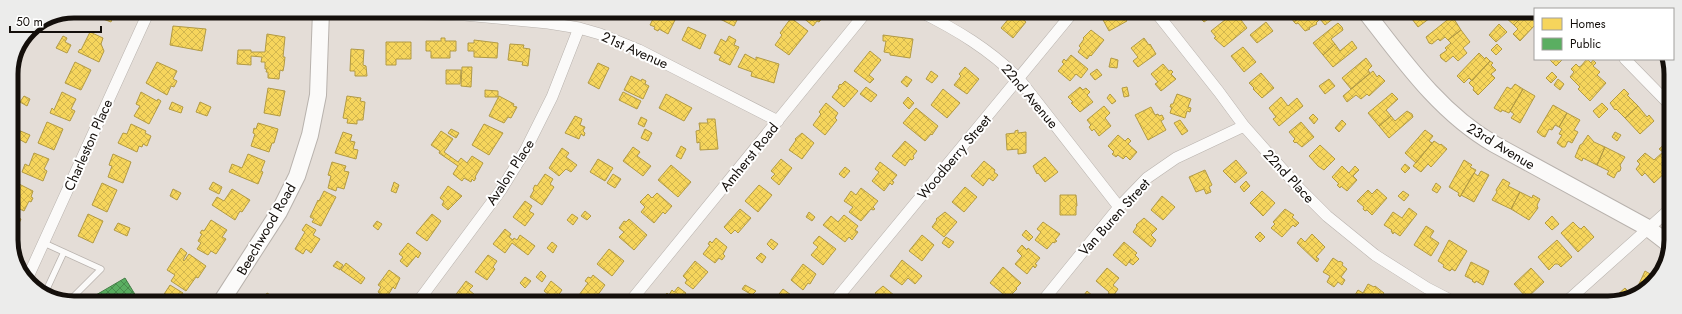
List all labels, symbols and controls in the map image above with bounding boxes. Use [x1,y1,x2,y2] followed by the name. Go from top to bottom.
[10,8,101,34] scale bar
[1534,8,1674,60] legend
[16,13,43,31] text: 50 m
[1570,15,1606,33] text: Homes
[598,26,672,74] street label: 21st Avenue
[1570,35,1601,53] text: Public
[997,59,1063,133] street label: 22nd Avenue
[59,96,117,194] street label: Charleston Place
[913,110,996,204] street label: Woodberry Street
[715,118,783,196] street label: Amherst Road
[1463,118,1539,174] street label: 23rd Avenue
[481,135,539,209] street label: Avalon Place
[1259,145,1319,207] street label: 22nd Place
[1074,173,1155,260] street label: Van Buren Street
[232,179,300,279] street label: Beechwood Road

